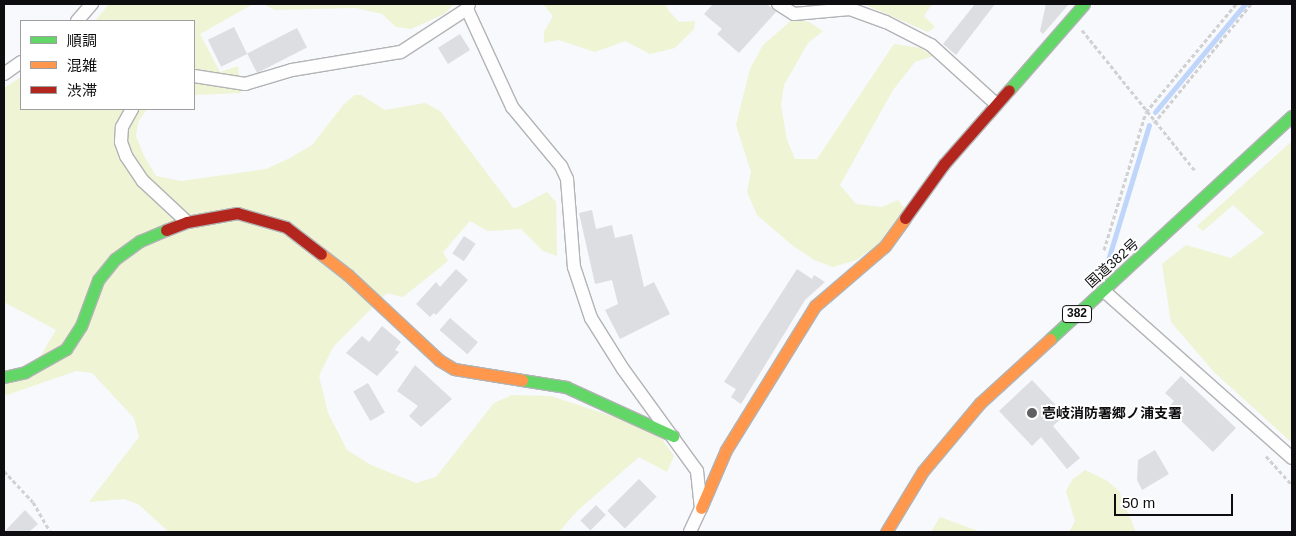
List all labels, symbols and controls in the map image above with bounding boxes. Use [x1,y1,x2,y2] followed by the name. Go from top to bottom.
[20,20,195,110] legend
[67,32,97,49] text: 順調
[67,57,97,74] text: 混雑
[67,82,97,99] text: 渋滞
[1082,235,1142,291] street label: 国道382号
[1061,304,1093,324] road number: 382
[1042,405,1182,421] place label: 壱岐消防署郷ノ浦支署
[1026,407,1038,419] marker: 壱岐消防署郷ノ浦支署
[1116,484,1235,516] scale bar
[1122,494,1155,511] text: 50 m

